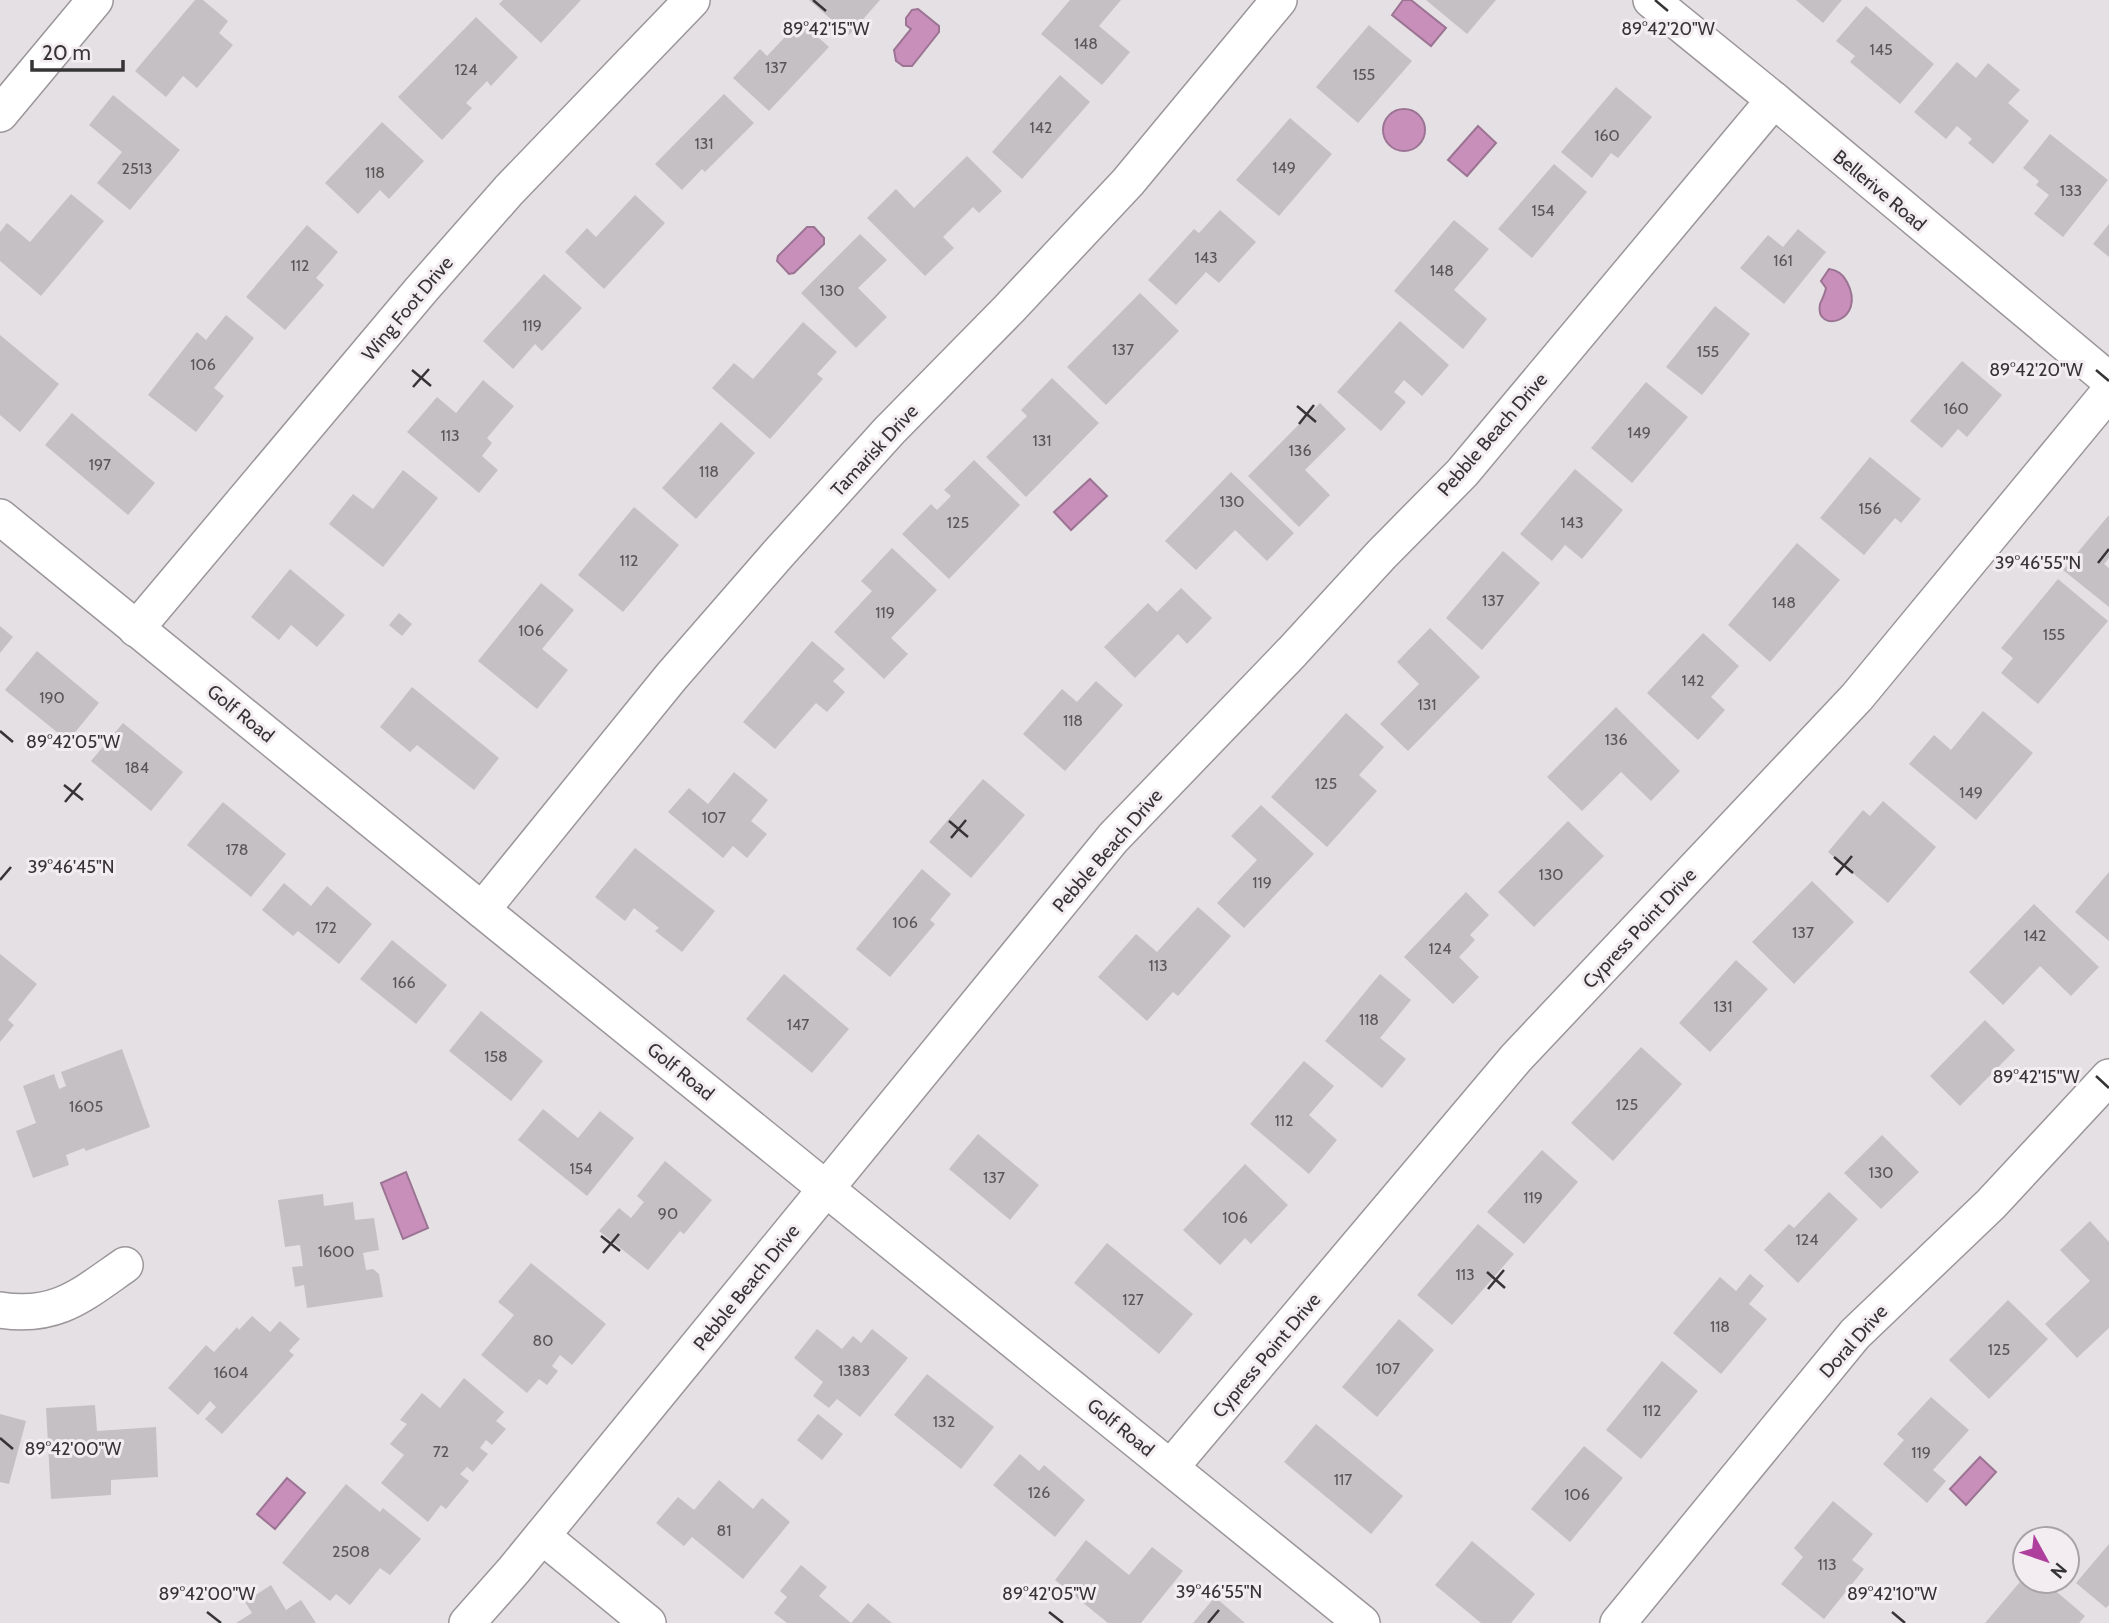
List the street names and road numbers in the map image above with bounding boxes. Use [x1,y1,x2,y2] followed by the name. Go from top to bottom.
[1829,145,1931,236] street label: Bellerive Road
[357,251,458,365] street label: Wing Foot Drive
[1433,368,1552,501] street label: Pebble Beach Drive
[826,399,923,501] street label: Tamarisk Drive
[203,679,279,747] street label: Golf Road
[1048,784,1167,917] street label: Pebble Beach Drive
[1578,863,1701,993] street label: Cypress Point Drive
[643,1037,719,1105] street label: Golf Road
[688,1219,805,1355] street label: Pebble Beach Drive
[1207,1288,1326,1423] street label: Cypress Point Drive
[1815,1300,1892,1383] street label: Doral Drive
[1083,1393,1159,1461] street label: Golf Road

